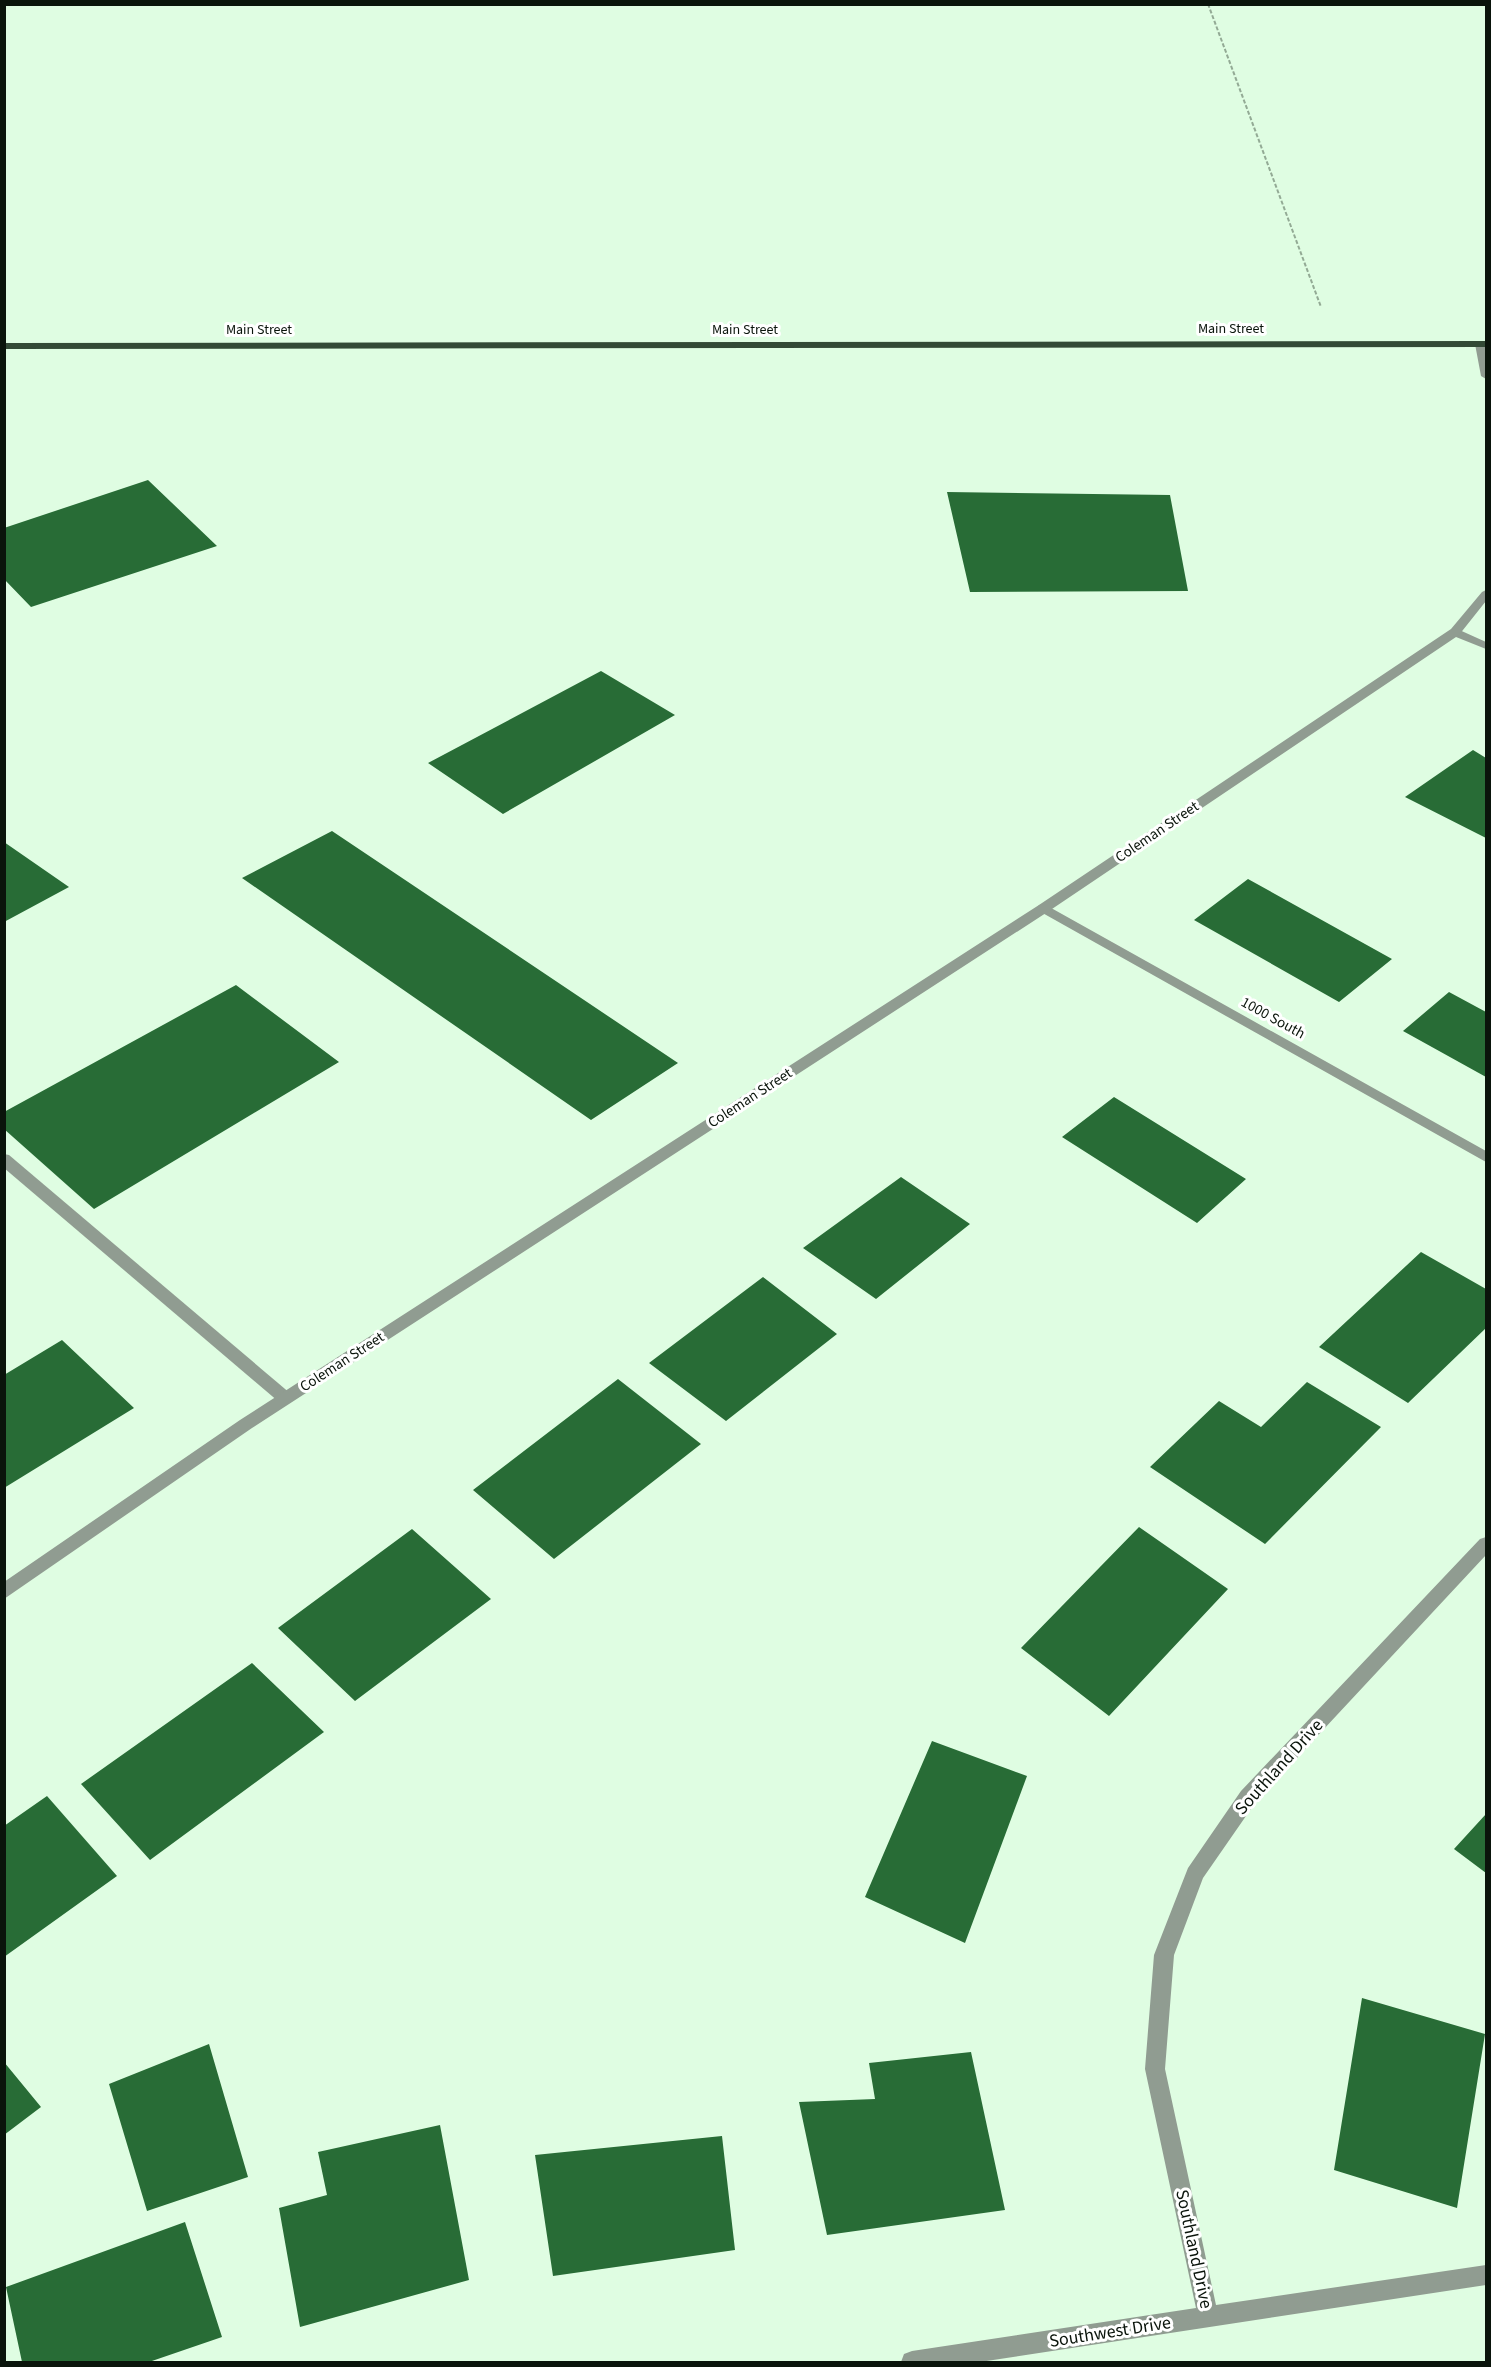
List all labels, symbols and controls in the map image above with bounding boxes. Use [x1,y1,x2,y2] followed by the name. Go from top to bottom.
[1198,319,1264,339] street label: Main Street
[226,320,292,340] street label: Main Street
[712,320,778,340] street label: Main Street
[1111,796,1203,868] street label: Coleman Street
[1237,992,1309,1044] street label: 1000 South
[704,1063,796,1133] street label: Coleman Street
[296,1327,388,1397] street label: Coleman Street
[1229,1714,1329,1820] street label: Southland Drive
[1169,2187,1219,2311] street label: Southland Drive
[1047,2310,1173,2354] street label: Southwest Drive

